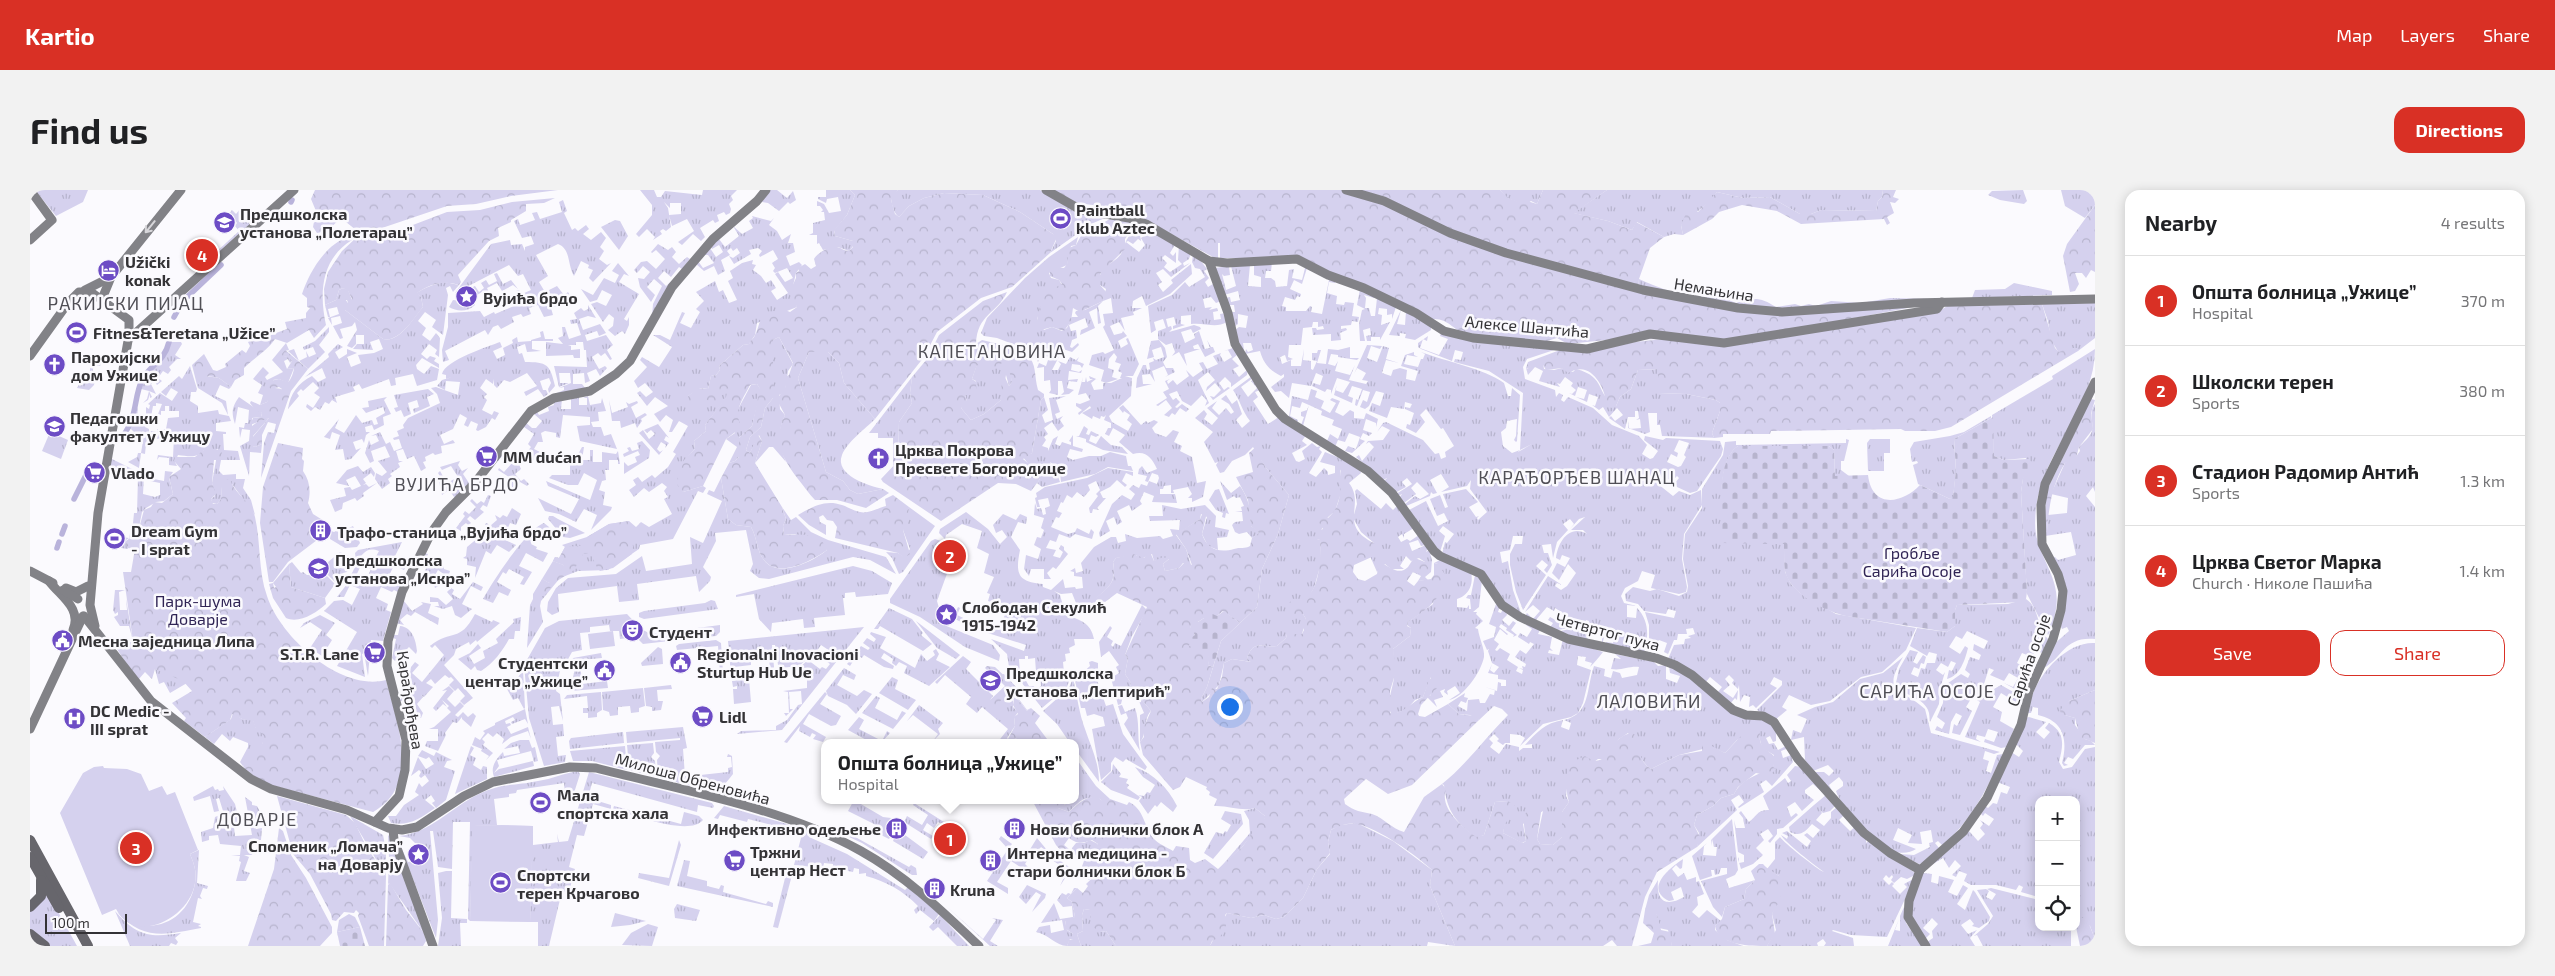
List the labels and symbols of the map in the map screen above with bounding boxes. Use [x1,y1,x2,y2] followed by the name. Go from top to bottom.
[1076,200,1155,237] place label: Paintball klub Aztec
[240,204,413,241] place label: Предшколска установа „Полетарац”
[1048,206,1072,230] sports icon: Paintball klub Aztec
[212,210,236,234] school or university icon: Предшколска установа „Полетарац”
[144,220,155,233] one-way arrow
[186,236,218,274] pin: 4
[125,252,171,289] place label: Užički konak
[97,258,121,282] hotel icon: Užički konak
[1673,273,1755,305] street label: Немањина
[455,285,479,309] place icon: Вујића брдо
[483,288,578,307] place label: Вујића брдо
[48,292,204,314] district label: РАКИЈСКИ ПИЈАЦ
[1464,311,1590,341] street label: Алексе Шантића
[65,320,89,344] sports icon: Fitnes&Teretana „Užice”
[93,323,275,342] place label: Fitnes&Teretana „Užice”
[918,340,1066,362] district label: КАПЕТАНОВИНА
[71,347,160,384] place label: Парохијски дом Ужице
[43,353,67,377] church icon: Парохијски дом Ужице
[70,408,210,445] place label: Педагошки факултет у Ужицу
[42,414,66,438] school or university icon: Педагошки факултет у Ужицу
[895,440,1066,477] place label: Црква Покрова Пресвете Богородице
[475,444,499,468] supermarket icon: MM dućan
[867,446,891,470] church icon: Црква Покрова Пресвете Богородице
[503,447,582,466] place label: MM dućan
[83,460,107,484] supermarket icon: Vlado
[111,463,155,482] place label: Vlado
[1478,466,1676,488] district label: КАРАЂОРЂЕВ ШАНАЦ
[394,473,520,495] district label: ВУЈИЋА БРДО
[309,519,333,543] building icon: Трафо-станица „Вујића брдо”
[131,521,218,558] place label: Dream Gym - I sprat
[337,522,567,541] place label: Трафо-станица „Вујића брдо”
[103,527,127,551] sports icon: Dream Gym - I sprat
[934,537,966,575] pin: 2
[1863,543,1961,581] park label: Гробље Сарића Осоје
[335,550,470,587] place label: Предшколска установа „Искра”
[307,556,331,580] school or university icon: Предшколска установа „Искра”
[155,591,241,629] park label: Парк-шума Доварје
[962,597,1107,634] place label: Слободан Секулић 1915-1942
[934,603,958,627] place icon: Слободан Секулић 1915-1942
[1553,608,1662,655] street label: Четвртог пука
[2002,611,2054,709] street label: Сарића осоје
[621,619,645,643] theatre icon: Студент
[649,622,712,641] place label: Студент
[50,628,74,652] public building icon: Месна заједница Липа
[78,631,255,650] place label: Месна заједница Липа
[363,641,387,665] supermarket icon: S.T.R. Lane
[280,644,359,663] place label: S.T.R. Lane
[697,644,859,681] place label: Regionalni Inovacioni Sturtup Hub Ue
[393,649,428,751] street label: Карађорђева
[669,650,693,674] public building icon: Regionalni Inovacioni Sturtup Hub Ue
[465,653,588,690] place label: Студентски центар „Ужице”
[592,659,616,683] public building icon: Студентски центар „Ужице”
[1006,663,1170,700] place label: Предшколска установа „Лептирић”
[978,669,1002,693] school or university icon: Предшколска установа „Лептирић”
[1859,680,1995,702] district label: САРИЋА ОСОЈЕ
[1597,690,1701,712] district label: ЛАЛОВИЋИ
[1217,694,1243,720] your location
[90,701,170,738] place label: DC Medic - III sprat
[691,704,715,728] supermarket icon: Lidl
[62,707,86,731] hospital icon: DC Medic - III sprat
[719,707,748,726] place label: Lidl
[613,748,773,808] street label: Милоша Обреновића
[557,785,669,822] place label: Мала спортска хала
[529,791,553,815] sports icon: Мала спортска хала
[217,808,297,830] district label: ДОВАРЈЕ
[885,816,909,840] building icon: Инфективно одељење
[1002,816,1026,840] building icon: Нови болнички блок А
[707,819,881,838] place label: Инфективно одељење
[1030,819,1204,838] place label: Нови болнички блок А
[934,820,966,858] pin: 1
[120,829,152,867] pin: 3
[248,836,403,873] place label: Споменик „Ломача” на Доварју
[407,842,431,866] place icon: Споменик „Ломача” на Доварју
[750,842,846,879] place label: Тржни центар Нест
[1007,843,1186,880] place label: Интерна медицина - стари болнички блок Б
[722,848,746,872] supermarket icon: Тржни центар Нест
[979,849,1003,873] building icon: Интерна медицина - стари болнички блок Б
[517,865,640,902] place label: Спортски терен Крчагово
[489,871,513,895] sports icon: Спортски терен Крчагово
[922,877,946,901] building icon: Kruna
[950,880,995,899] place label: Kruna
[45,911,128,934] scale bar

